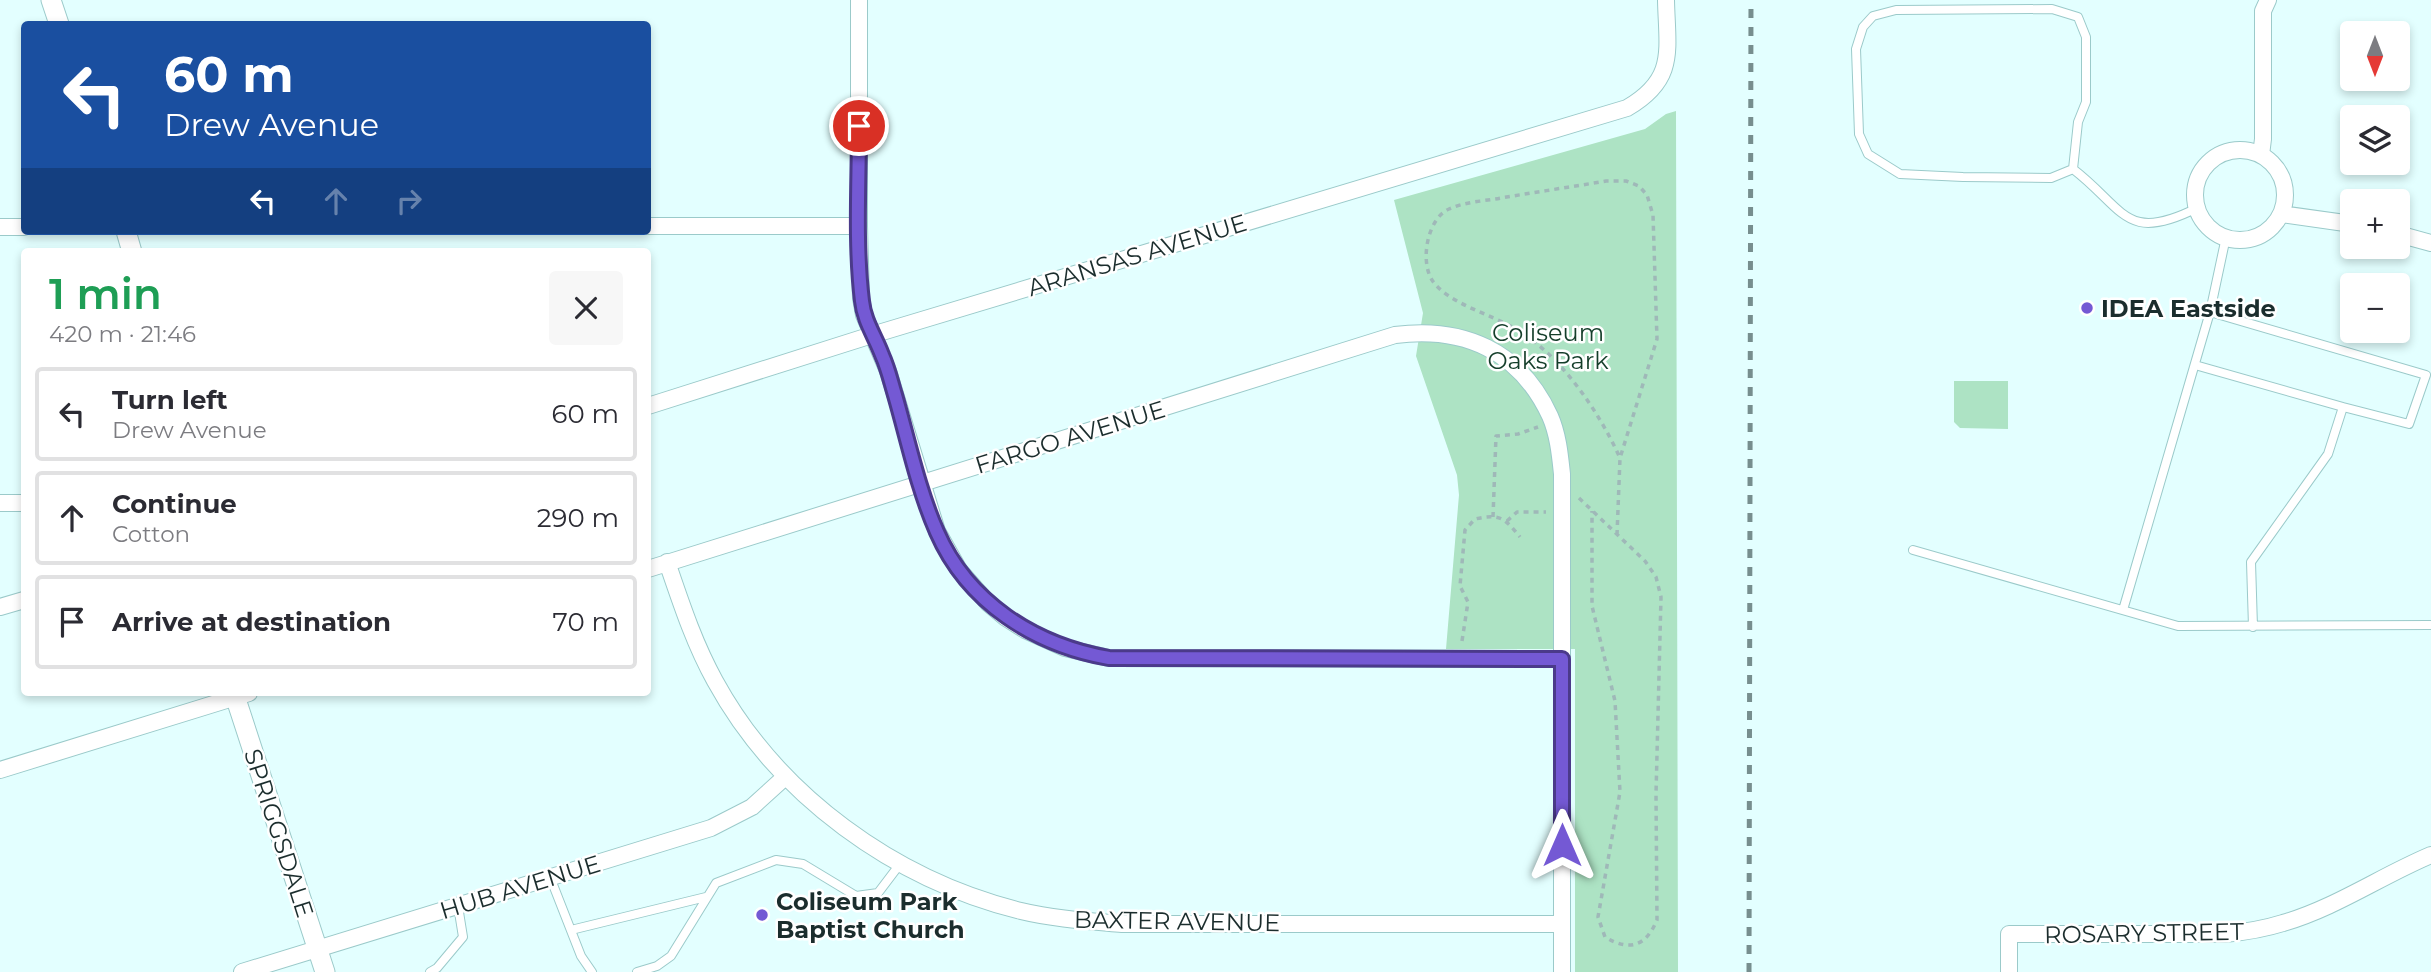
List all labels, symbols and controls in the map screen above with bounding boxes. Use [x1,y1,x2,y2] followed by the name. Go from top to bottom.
[2340,21,2410,91] north arrow
[2340,21,2410,343] map controls
[164,45,294,104] text: 60 m
[49,49,140,140] icon: left
[829,96,889,156] pin
[164,105,379,144] text: Drew Avenue
[2340,105,2410,175] button: layers
[840,107,878,145] icon: arrive
[244,182,282,220] icon: left
[317,182,355,220] icon: ahead
[390,182,428,220] icon: right
[2340,189,2410,259] button: +
[1024,208,1250,302] street label: ARANSAS AVENUE
[49,268,162,320] text: 1 min
[549,271,623,345] button: close
[2340,273,2410,343] button: −
[2101,294,2276,323] place label: IDEA Eastside
[2079,300,2095,316] marker: IDEA Eastside
[1487,318,1609,375] park label: Coliseum Oaks Park
[49,320,196,348] text: 420 m · 21:46
[112,384,228,416] text: Turn left
[971,394,1169,480] street label: FARGO AVENUE
[53,395,91,433] icon: left
[552,398,619,430] text: 60 m
[112,416,267,444] text: Drew Avenue
[112,488,237,520] text: Continue
[53,499,91,537] icon: ahead
[537,502,619,534] text: 290 m
[112,520,190,548] text: Cotton
[53,603,91,641] icon: arrive
[112,606,391,638] text: Arrive at destination
[553,606,619,638] text: 70 m
[238,745,320,921] street label: SPRIGGSDALE
[1525,808,1599,882] position arrow
[436,849,604,925] street label: HUB AVENUE
[776,887,965,944] place label: Coliseum Park Baptist Church
[1074,905,1280,937] street label: BAXTER AVENUE
[754,907,770,923] marker: Coliseum Park Baptist Church
[2044,917,2244,949] street label: ROSARY STREET

